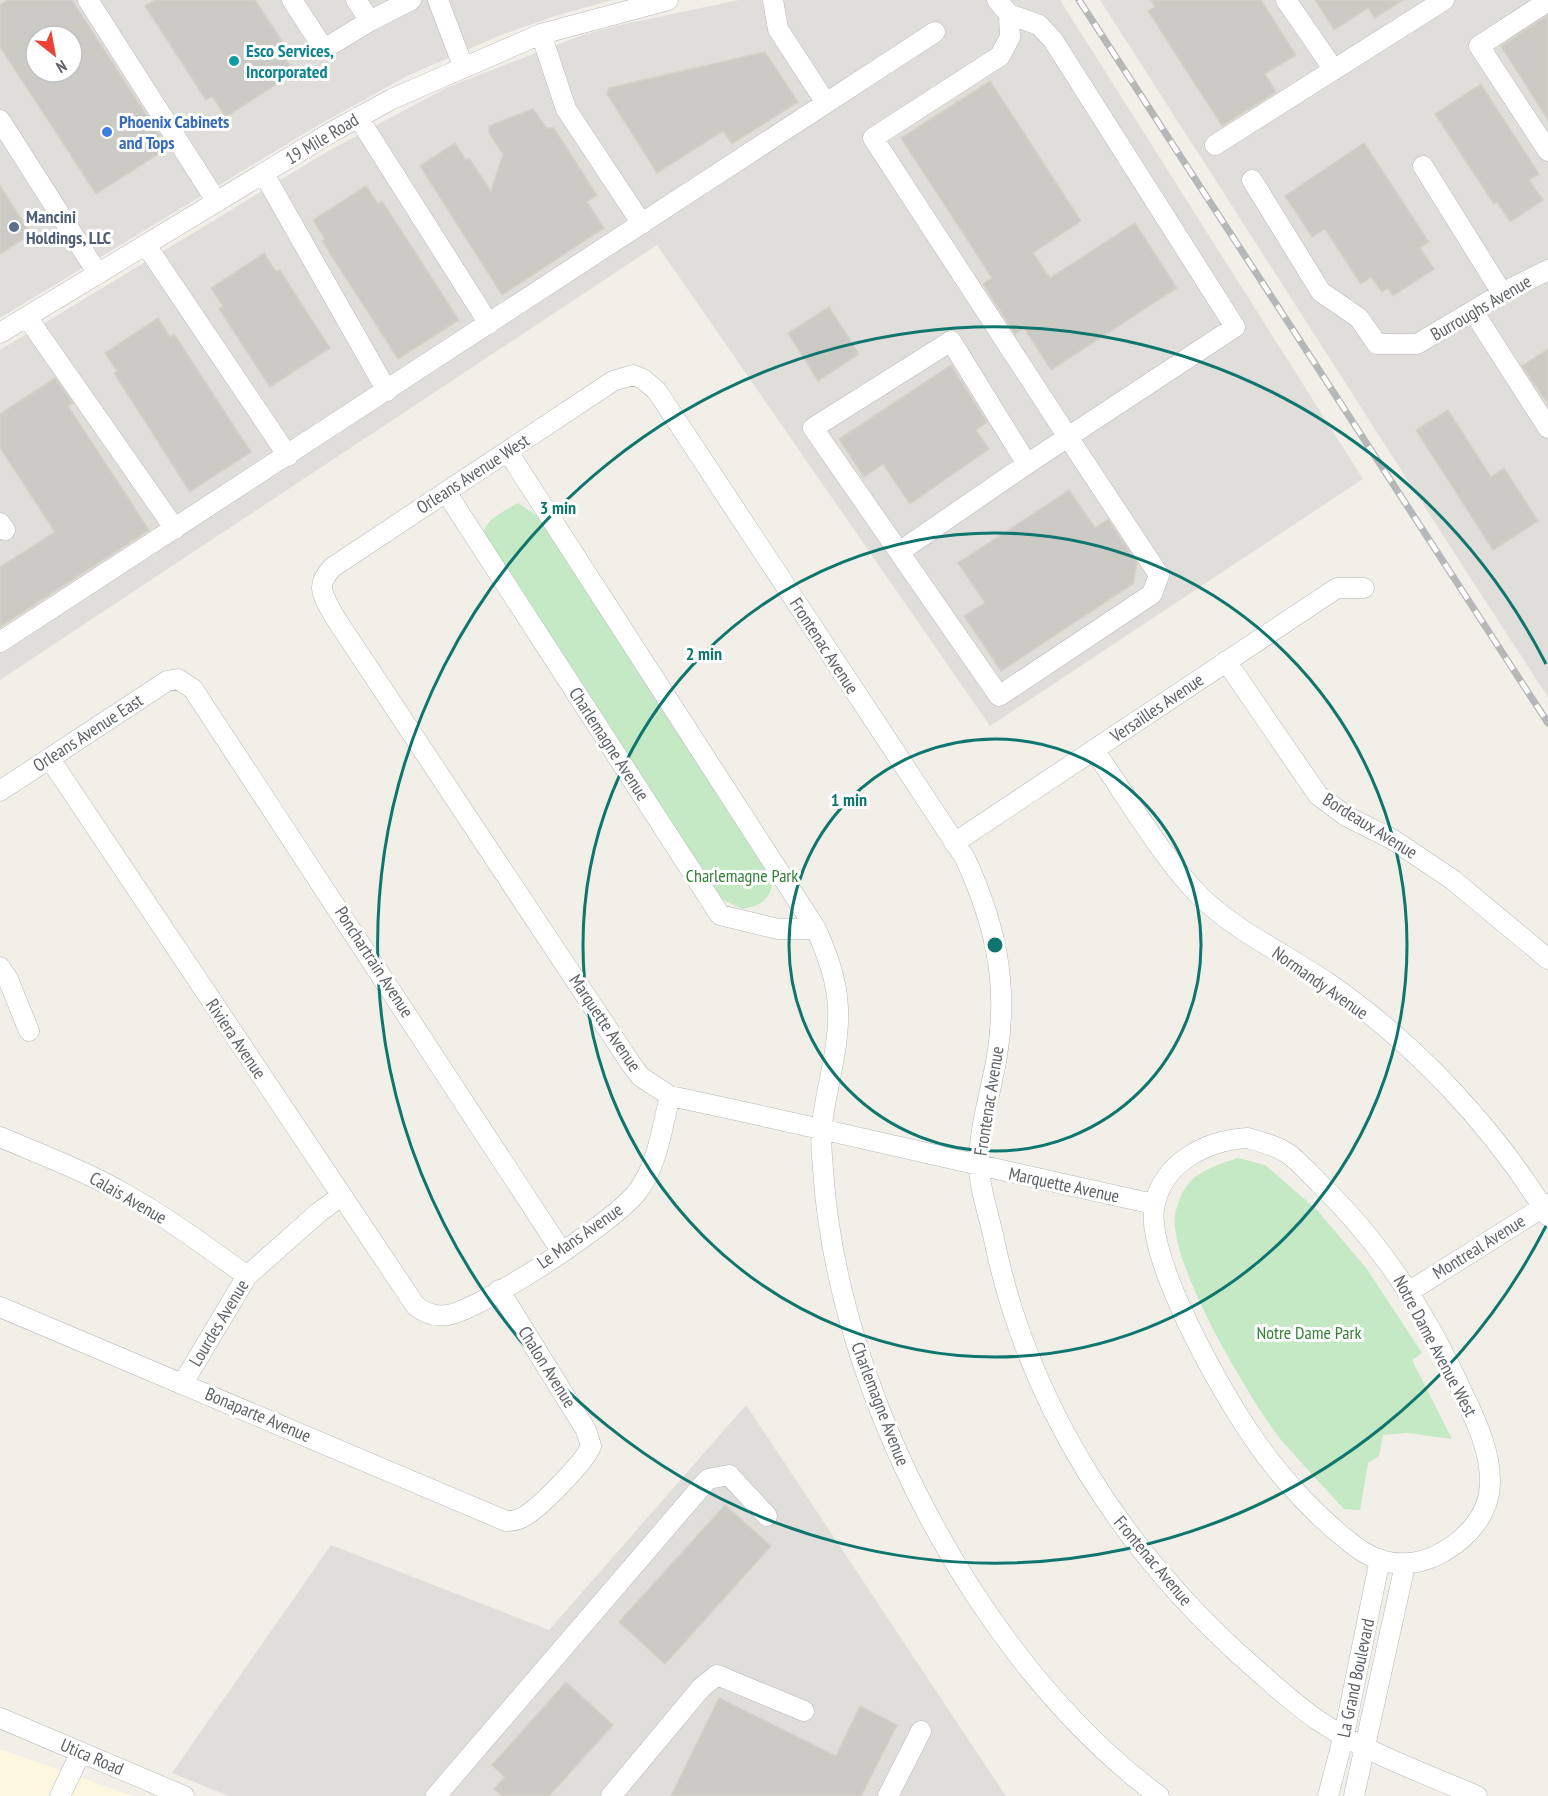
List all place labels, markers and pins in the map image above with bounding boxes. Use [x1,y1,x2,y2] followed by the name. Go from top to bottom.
[246,39,334,83] place label: Esco Services, Incorporated
[227,54,241,68] marker: Esco Services, Incorporated
[119,110,229,154] place label: Phoenix Cabinets and Tops
[100,125,114,139] marker: Phoenix Cabinets and Tops
[26,205,111,249] place label: Mancini Holdings, LLC
[7,220,21,234] marker: Mancini Holdings, LLC
[985,935,1005,955] centre of rings

